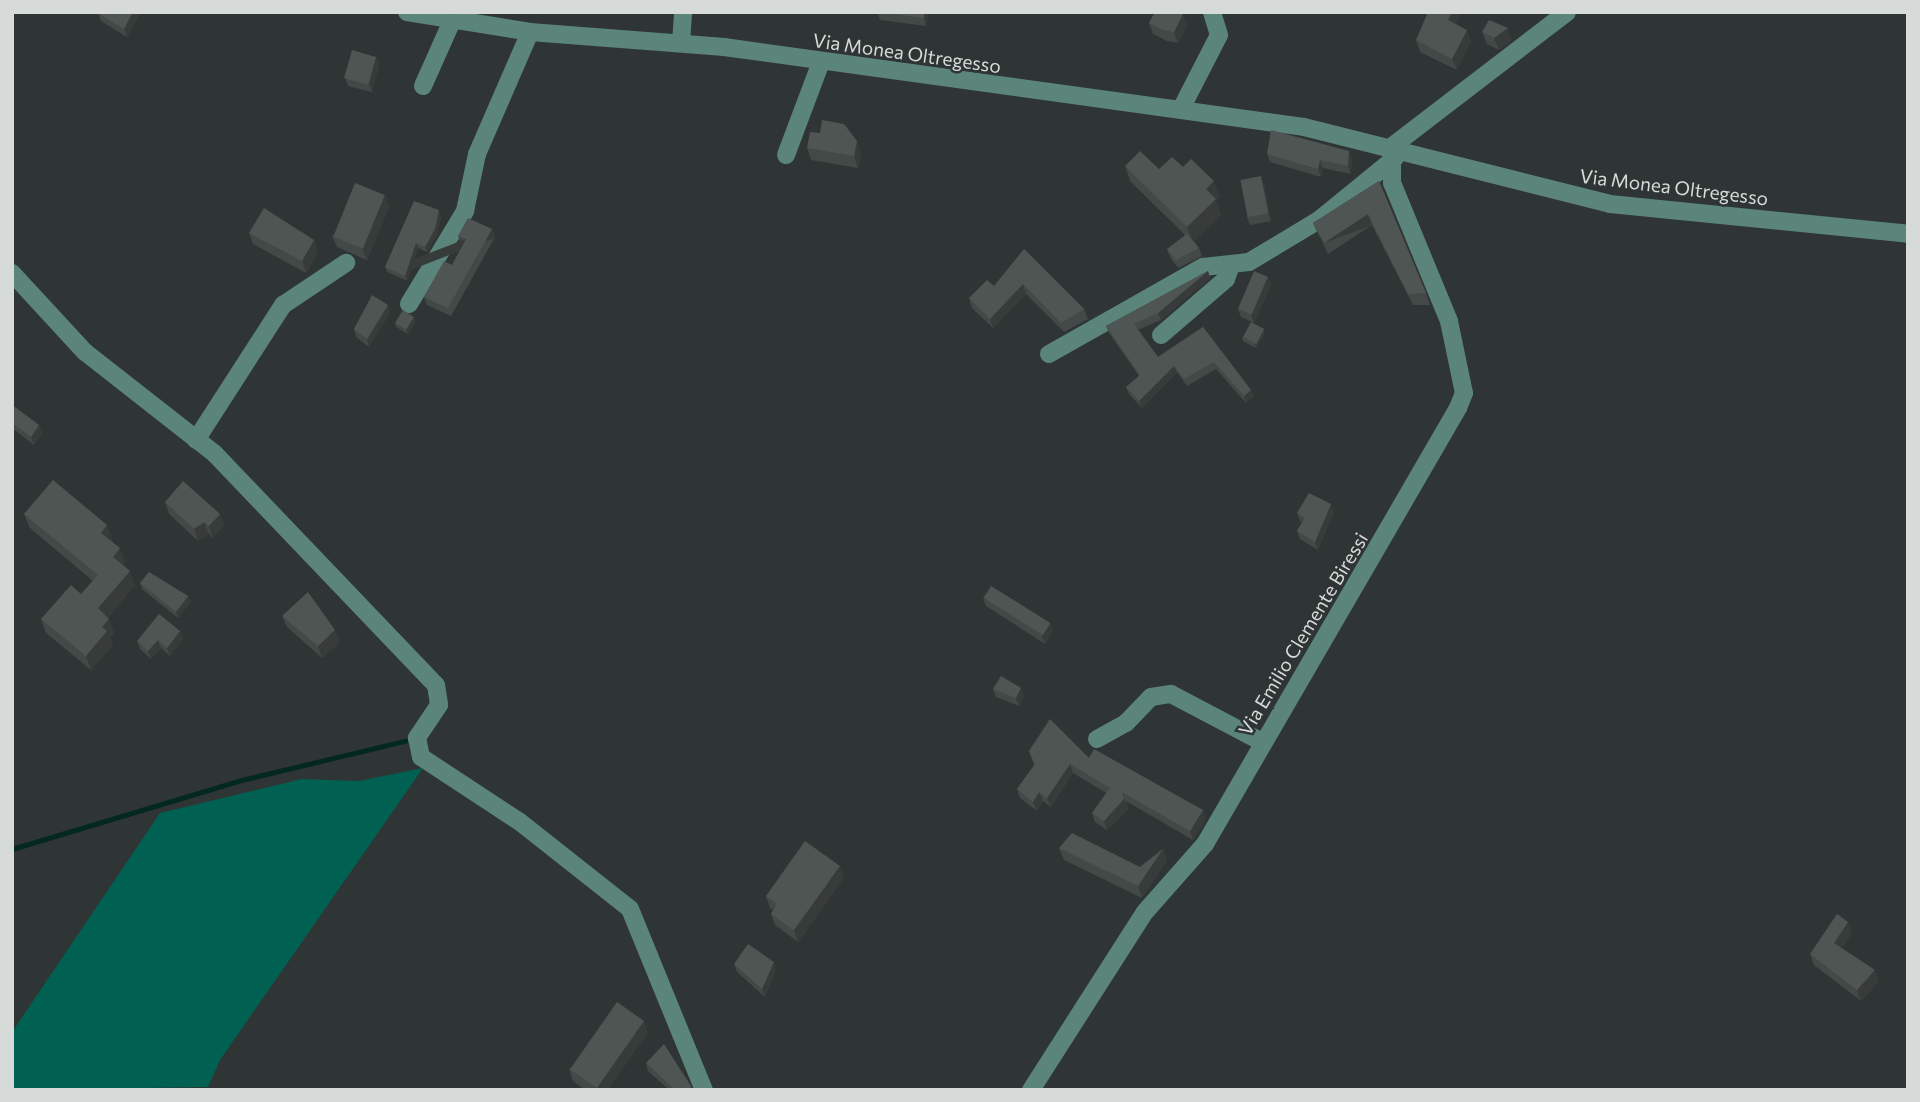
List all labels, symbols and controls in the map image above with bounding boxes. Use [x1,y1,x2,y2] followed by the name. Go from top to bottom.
[812,29,1002,77] street label: Via Monea Oltregesso
[1578,164,1770,210] street label: Via Monea Oltregesso
[1233,529,1373,739] street label: Via Emilio Clemente Biressi

